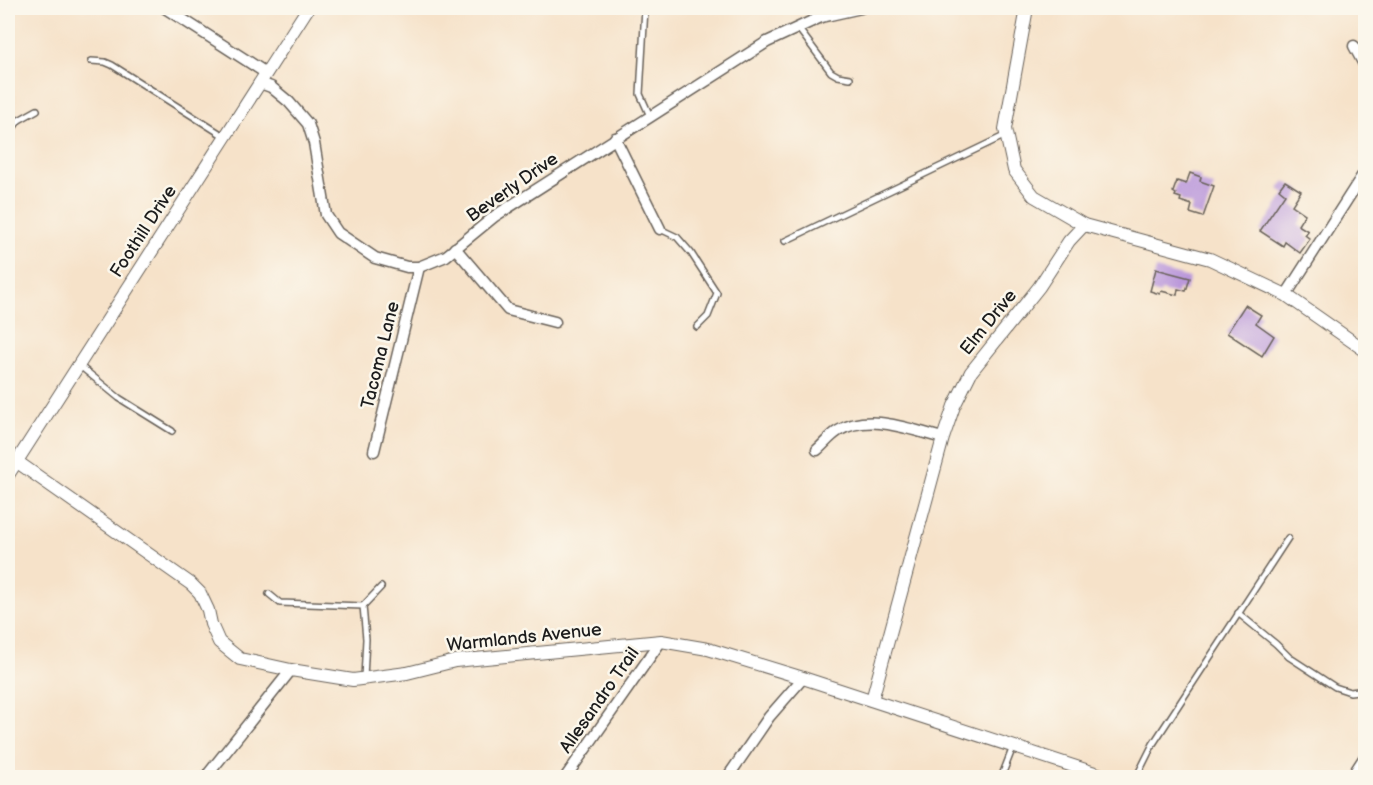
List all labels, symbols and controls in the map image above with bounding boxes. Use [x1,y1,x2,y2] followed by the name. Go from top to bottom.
[463,148,562,227] street label: Beverly Drive
[106,181,181,281] street label: Foothill Drive
[956,285,1021,359] street label: Elm Drive
[357,299,404,411] street label: Tacoma Lane
[446,619,603,656] street label: Warmlands Avenue
[555,643,644,757] street label: Allesandro Trail

